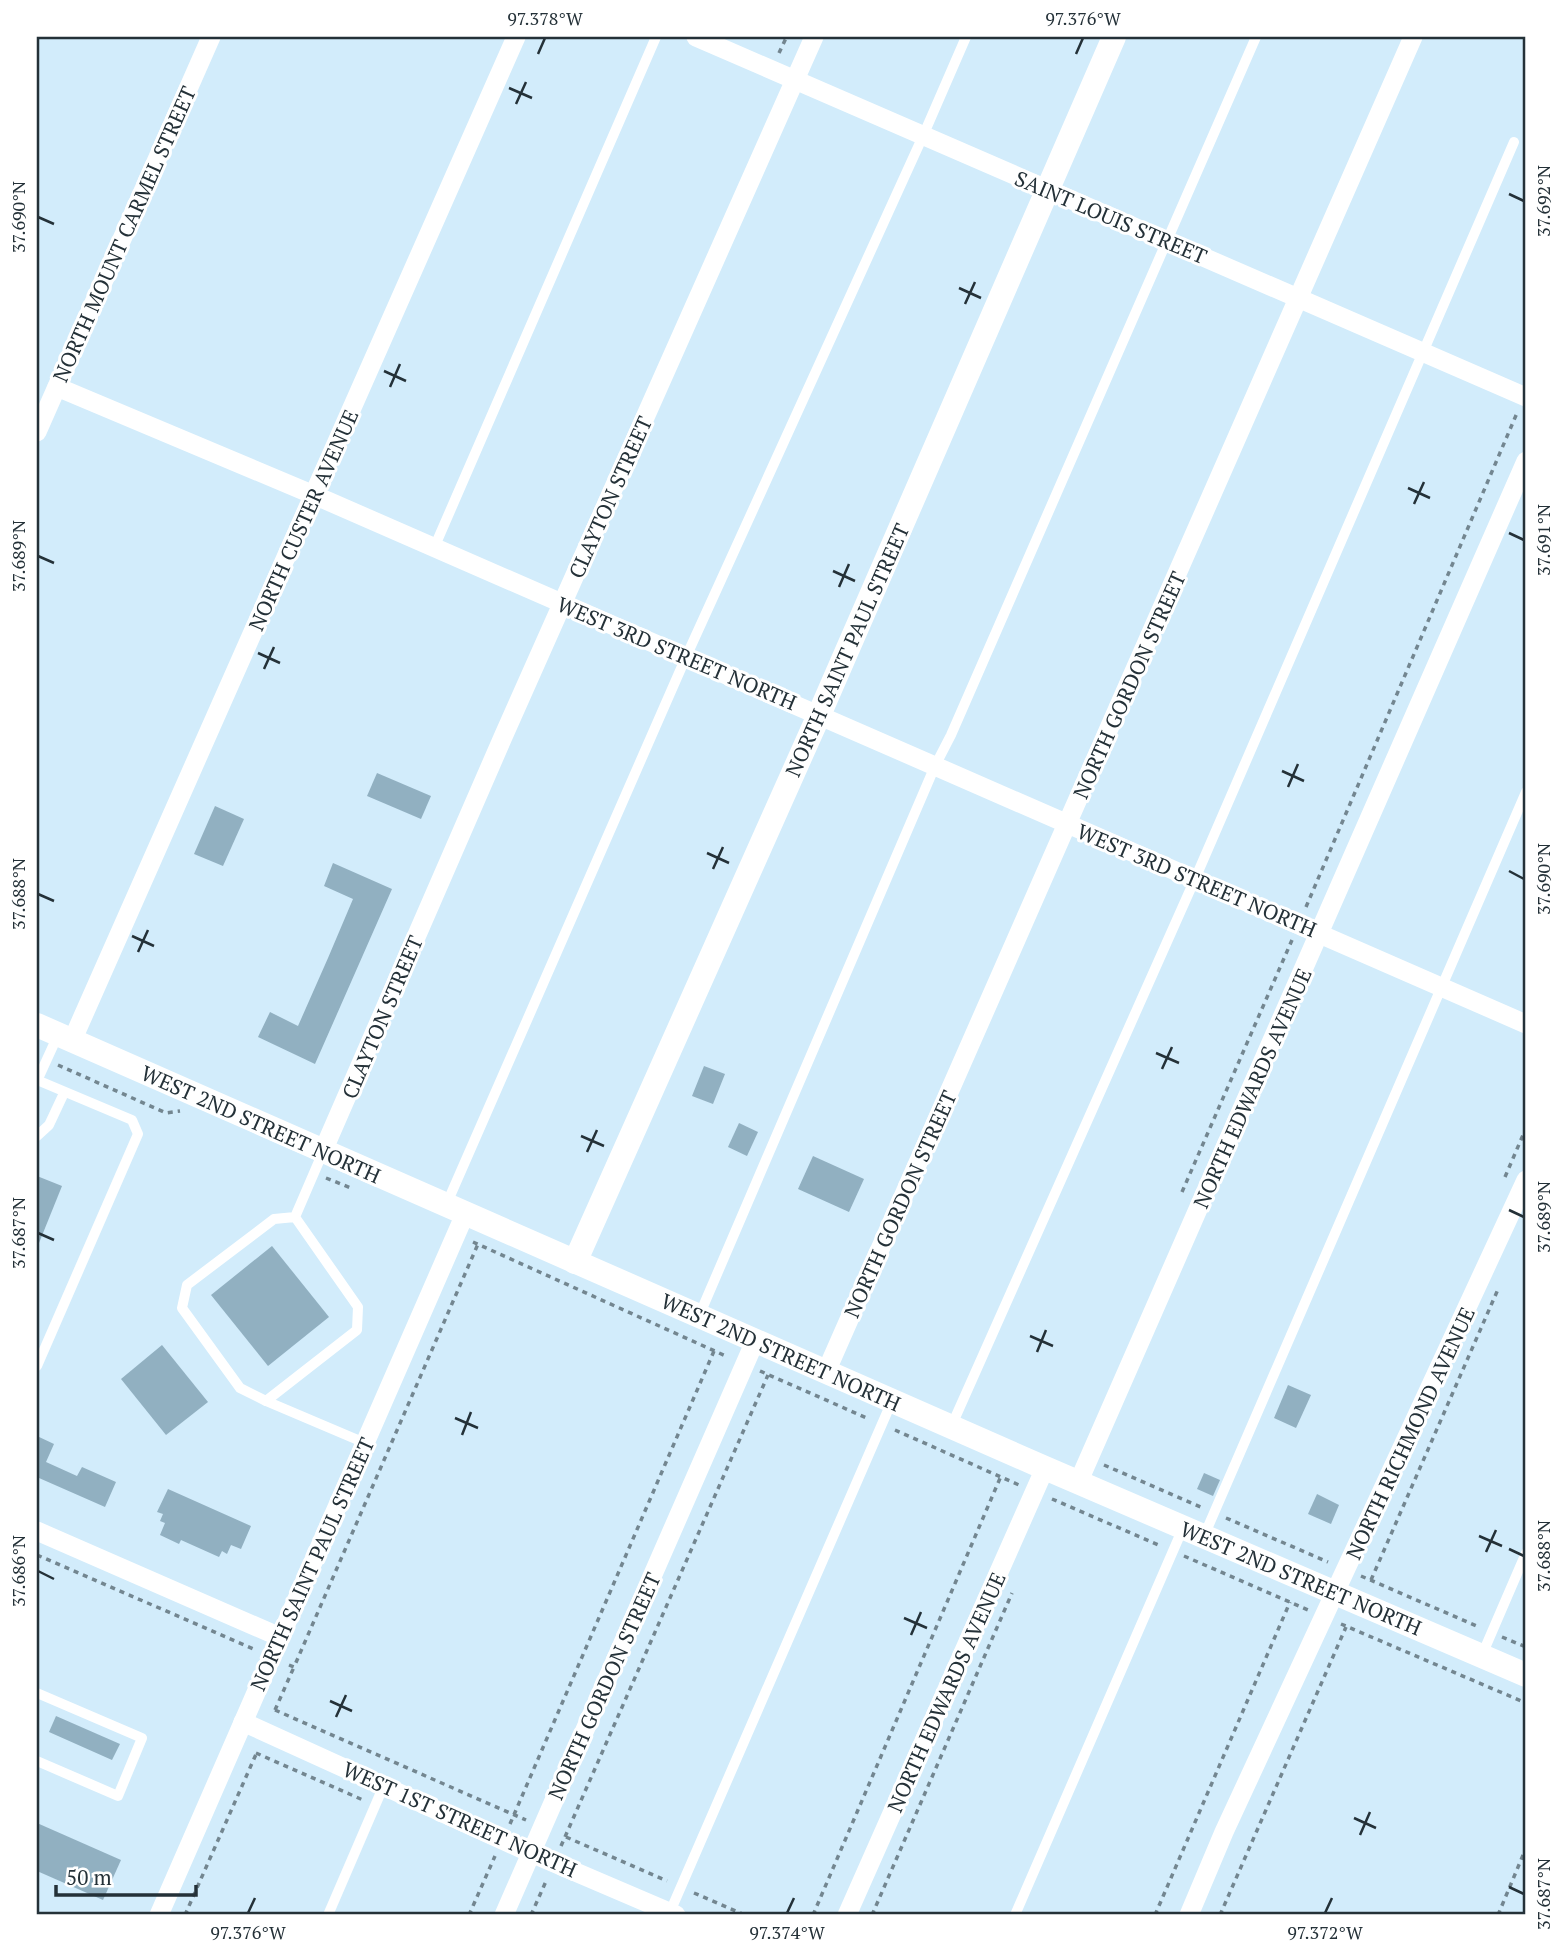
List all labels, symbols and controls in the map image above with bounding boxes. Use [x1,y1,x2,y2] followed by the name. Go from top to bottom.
[507,6,583,30] text: 97.378°W
[1045,6,1121,30] text: 97.376°W
[46,82,202,386] street label: NORTH MOUNT CARMEL STREET
[1011,164,1211,270] street label: SAINT LOUIS STREET
[1531,165,1555,237] text: 37.692°N
[6,181,30,253] text: 37.690°N
[242,405,364,635] street label: NORTH CUSTER AVENUE
[562,412,658,582] street label: CLAYTON STREET
[1531,504,1555,576] text: 37.691°N
[778,519,916,781] street label: NORTH SAINT PAUL STREET
[6,520,30,592] text: 37.689°N
[1066,567,1192,803] street label: NORTH GORDON STREET
[553,590,801,716] street label: WEST 3RD STREET NORTH
[1073,817,1321,943] street label: WEST 3RD STREET NORTH
[1531,843,1555,915] text: 37.690°N
[6,858,30,930] text: 37.688°N
[335,931,429,1103] street label: CLAYTON STREET
[1186,964,1318,1212] street label: NORTH EDWARDS AVENUE
[137,1058,385,1190] street label: WEST 2ND STREET NORTH
[837,1086,963,1322] street label: NORTH GORDON STREET
[1531,1181,1555,1253] text: 37.689°N
[6,1197,30,1269] text: 37.687°N
[657,1286,905,1418] street label: WEST 2ND STREET NORTH
[1339,1302,1481,1564] street label: NORTH RICHMOND AVENUE
[243,1433,381,1695] street label: NORTH SAINT PAUL STREET
[1176,1514,1426,1642] street label: WEST 2ND STREET NORTH
[1531,1520,1555,1592] text: 37.688°N
[6,1535,30,1607] text: 37.686°N
[541,1568,667,1804] street label: NORTH GORDON STREET
[880,1568,1012,1816] street label: NORTH EDWARDS AVENUE
[339,1755,581,1883] street label: WEST 1ST STREET NORTH
[56,1854,196,1898] scale bar
[1531,1858,1555,1930] text: 37.687°N
[66,1863,112,1891] text: 50 m
[210,1920,286,1944] text: 97.376°W
[749,1920,825,1944] text: 97.374°W
[1287,1920,1363,1944] text: 97.372°W

